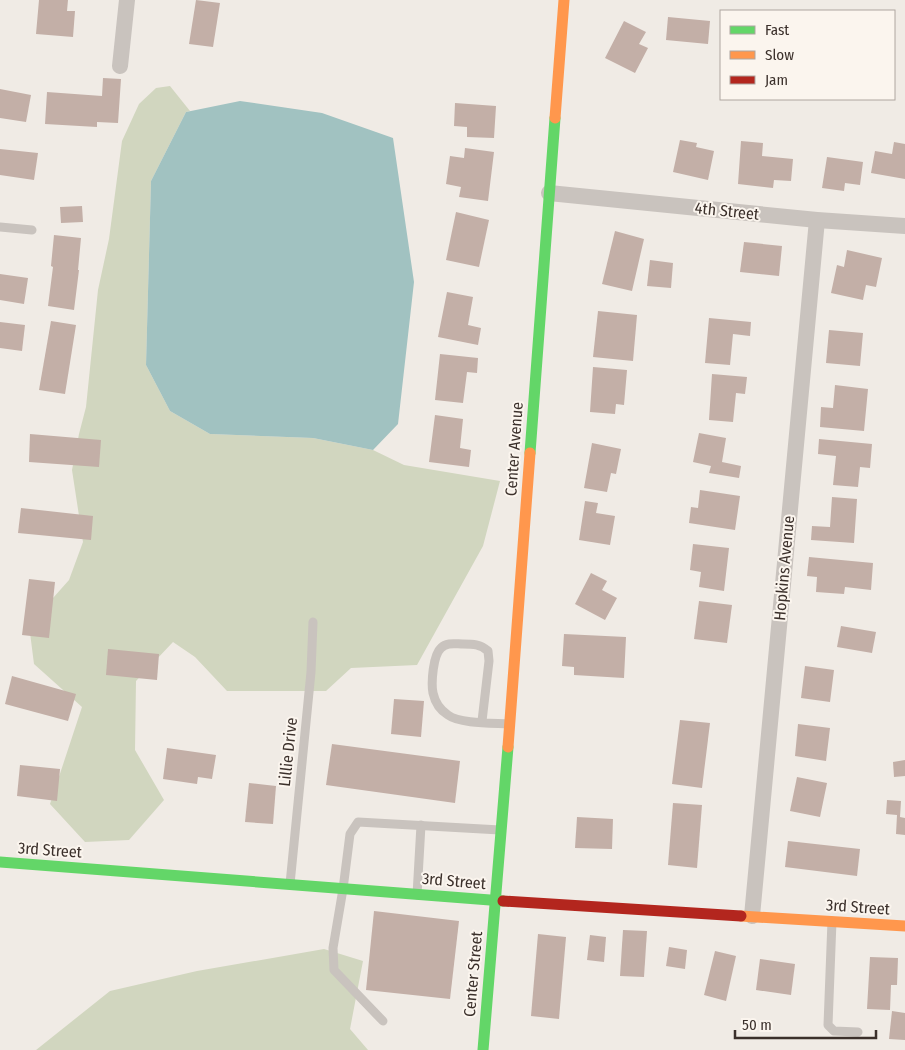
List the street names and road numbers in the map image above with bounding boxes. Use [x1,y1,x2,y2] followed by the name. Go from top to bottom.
[694,198,761,224] street label: 4th Street
[501,401,527,497] street label: Center Avenue
[770,515,798,621] street label: Hopkins Avenue
[275,717,301,787] street label: Lillie Drive
[17,838,83,862] street label: 3rd Street
[421,869,487,893] street label: 3rd Street
[825,895,891,919] street label: 3rd Street
[460,930,486,1018] street label: Center Street

